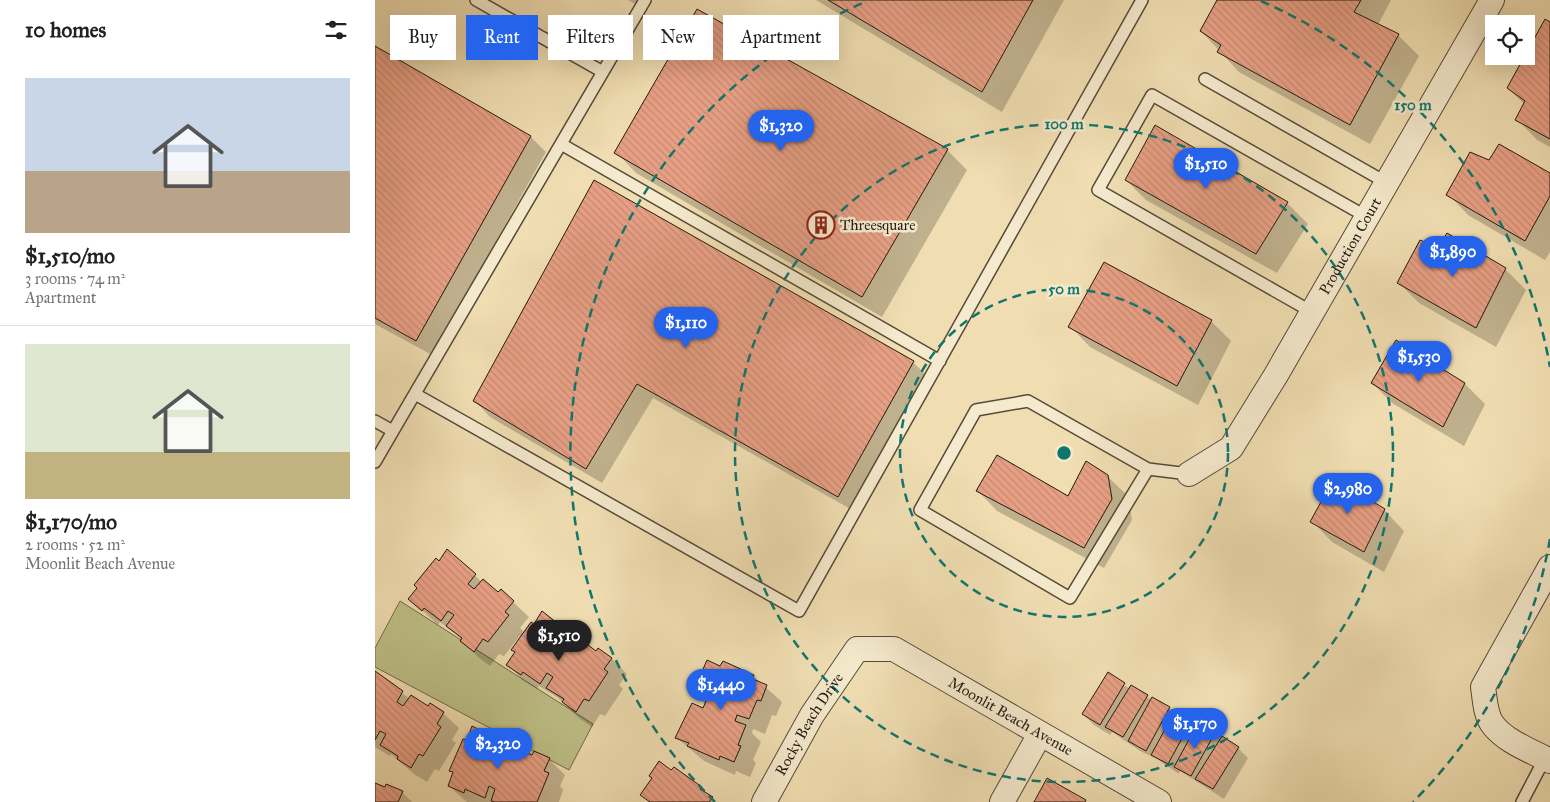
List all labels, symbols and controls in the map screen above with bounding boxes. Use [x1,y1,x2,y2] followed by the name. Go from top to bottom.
[390,15,456,60] chip: Buy
[466,15,538,60] chip: Rent
[548,15,633,60] chip: Filters
[643,15,713,60] chip: New
[723,15,839,60] chip: Apartment
[1485,15,1535,65] map controls
[1485,15,1535,65] button: locate
[322,16,350,44] icon: filters
[25,17,106,43] text: 10 homes
[1394,96,1432,114] text: 150 m
[740,110,822,152] pin: $1,320
[143,111,233,201] icon: home
[1044,115,1084,133] text: 100 m
[759,116,803,135] text: $1,320
[1165,148,1247,190] pin: $1,510
[1185,154,1227,173] text: $1,510
[1315,194,1386,298] street label: Production Court
[806,210,836,240] building icon: Threesquare
[840,216,915,235] place label: Threesquare
[1412,236,1494,278] pin: $1,890
[1430,242,1476,261] text: $1,890
[25,243,115,269] text: $1,510/mo
[25,269,125,288] text: 3 rooms · 74 m²
[1048,280,1080,298] text: 50 m
[25,288,97,307] text: Apartment
[645,306,727,349] pin: $1,110
[665,313,707,332] text: $1,110
[1378,340,1460,383] pin: $1,530
[1398,347,1440,366] text: $1,530
[143,376,233,466] icon: home
[1055,444,1073,462] centre of rings
[1307,472,1389,515] pin: $2,980
[1324,479,1372,498] text: $2,980
[25,509,117,535] text: $1,170/mo
[25,535,125,554] text: 2 rooms · 52 m²
[25,554,175,573] text: Moonlit Beach Avenue
[518,620,600,662] pin: $1,510
[538,626,580,645] text: $1,510
[680,668,762,711] pin: $1,440
[771,669,847,779] street label: Rocky Beach Drive
[945,673,1076,759] street label: Moonlit Beach Avenue
[697,675,745,694] text: $1,440
[1154,708,1236,750] pin: $1,170
[1173,714,1217,733] text: $1,170
[457,728,539,770] pin: $2,320
[475,734,521,753] text: $2,320

